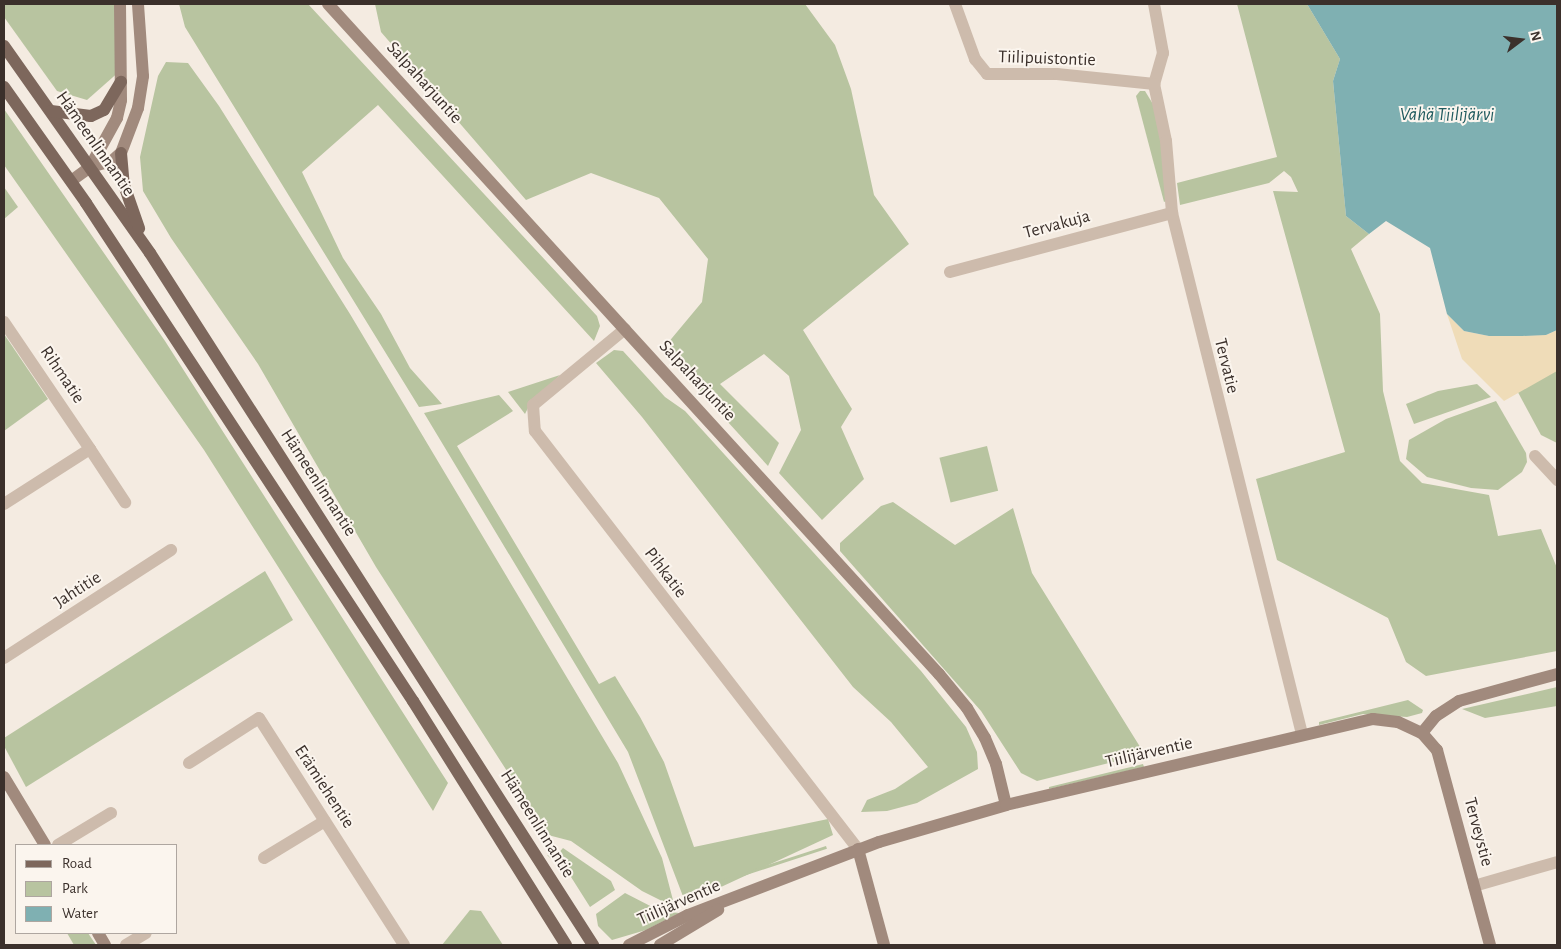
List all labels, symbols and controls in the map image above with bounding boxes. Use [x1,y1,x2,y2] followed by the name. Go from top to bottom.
[1496,15,1546,65] north arrow
[1527,30,1544,43] text: N
[381,37,467,129] street label: Salpaharjuntie
[998,47,1096,71] street label: Tiilipuistontie
[51,87,139,201] street label: Hämeenlinnantie
[1400,104,1494,126] water label: Vähä Tiilijärvi
[1021,206,1093,244] street label: Tervakuja
[654,336,740,426] street label: Salpaharjuntie
[1209,336,1243,396] street label: Tervatie
[35,342,89,408] street label: Rihmatie
[275,425,361,541] street label: Hämeenlinnantie
[639,543,691,603] street label: Pihkatie
[51,567,105,613] street label: Jahtitie
[1103,733,1195,773] street label: Tiilijärventie
[289,741,359,833] street label: Erämiehentie
[495,766,579,882] street label: Hämeenlinnantie
[1458,795,1498,869] street label: Terveystie
[15,844,178,934] legend
[62,856,92,871] text: Road
[634,875,724,931] street label: Tiilijärventie
[62,881,88,896] text: Park
[62,906,98,921] text: Water

